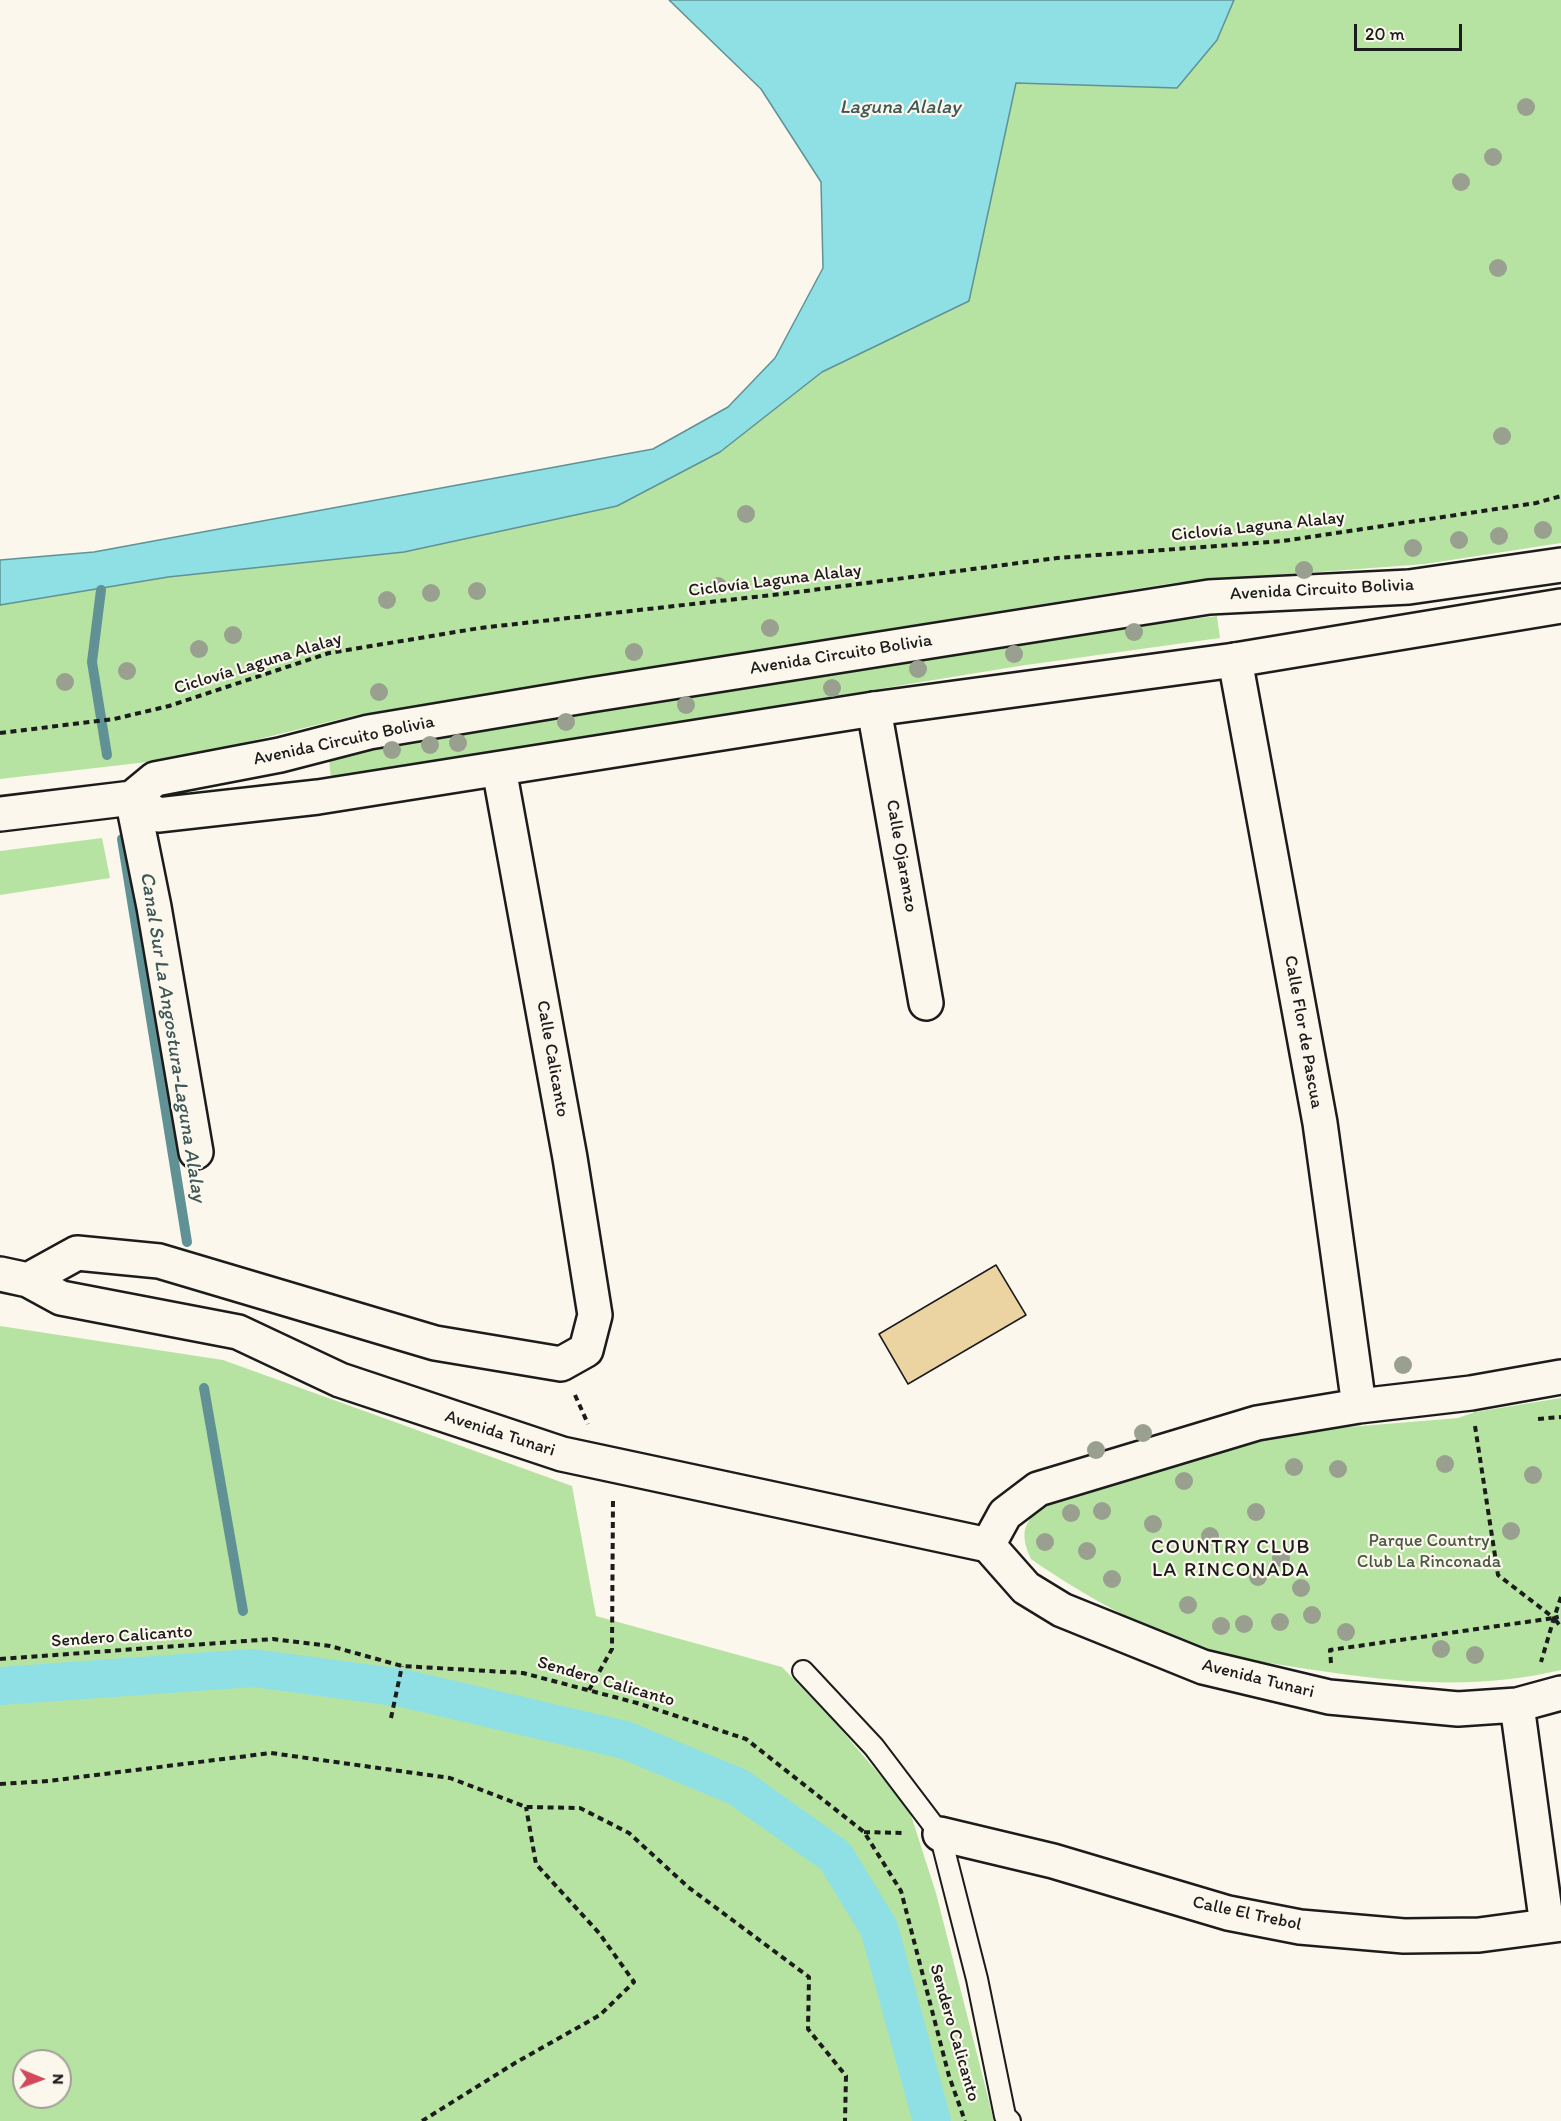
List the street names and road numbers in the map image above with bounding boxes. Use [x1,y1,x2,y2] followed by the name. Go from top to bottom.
[1170,507,1346,547] street label: Ciclovía Laguna Alalay
[687,560,863,602] street label: Ciclovía Laguna Alalay
[1229,574,1415,606] street label: Avenida Circuito Bolivia
[172,628,344,700] street label: Ciclovía Laguna Alalay
[748,630,934,680] street label: Avenida Circuito Bolivia
[252,711,436,771] street label: Avenida Circuito Bolivia
[880,798,922,914] street label: Calle Ojaranzo
[1279,954,1327,1110] street label: Calle Flor de Pascua
[531,999,573,1119] street label: Calle Calicanto
[442,1406,558,1462] street label: Avenida Tunari
[51,1621,193,1653] street label: Sendero Calicanto
[535,1652,677,1712] street label: Sendero Calicanto
[1200,1655,1316,1703] street label: Avenida Tunari
[1190,1892,1304,1936] street label: Calle El Trebol
[924,1962,984,2104] street label: Sendero Calicanto

